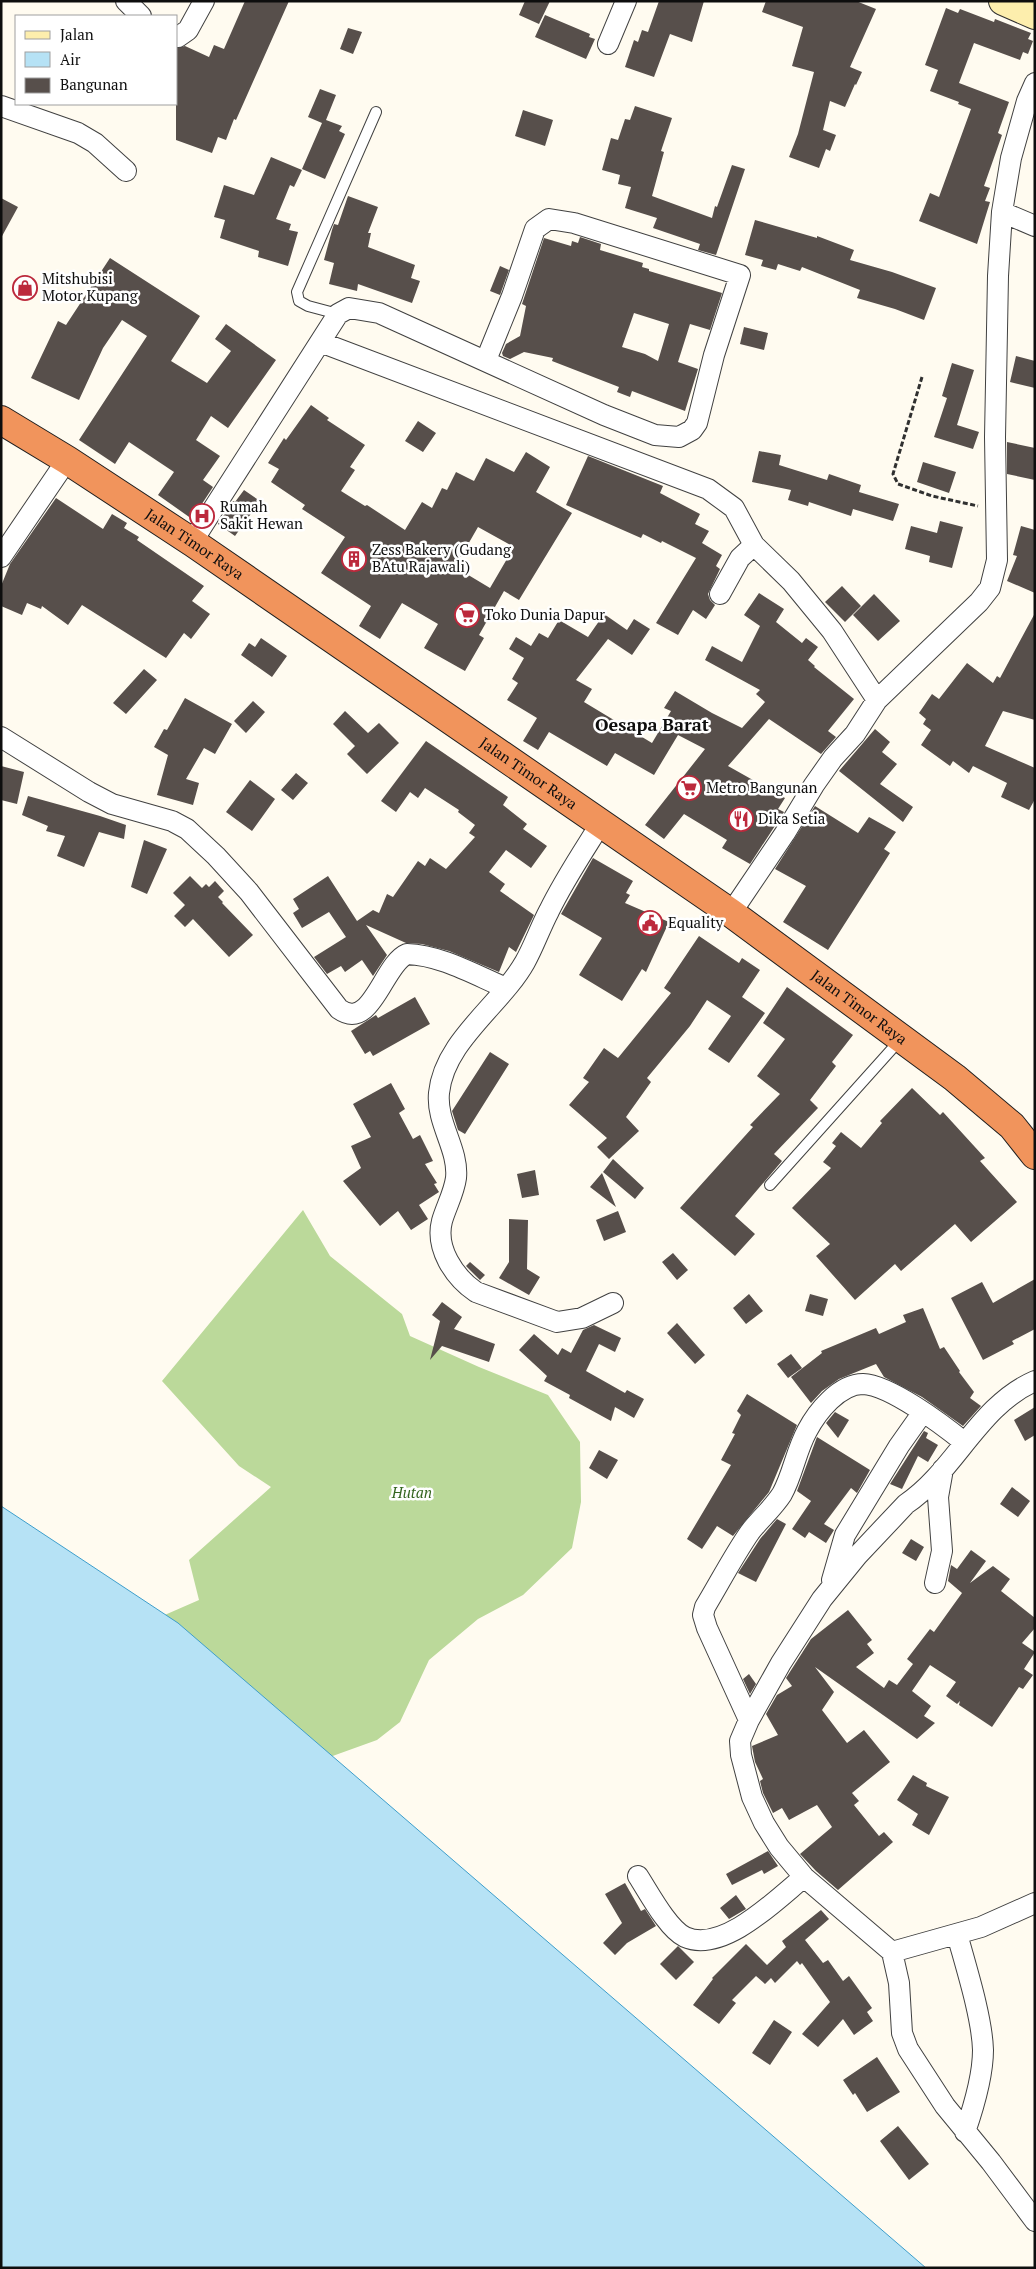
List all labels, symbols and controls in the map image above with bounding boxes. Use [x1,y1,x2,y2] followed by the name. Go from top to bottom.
[15,15,178,105] legend
[60,24,94,44] text: Jalan
[60,49,81,69] text: Air
[60,74,128,94] text: Bangunan
[42,268,139,305] place label: Mitshubisi Motor Kupang
[12,275,38,301] shop icon: Mitshubisi Motor Kupang
[220,496,303,533] place label: Rumah Sakit Hewan
[142,503,248,584] street label: Jalan Timor Raya
[189,503,215,529] hospital icon: Rumah Sakit Hewan
[372,539,512,576] place label: Zess Bakery (Gudang BAtu Rajawali)
[341,546,367,572] building icon: Zess Bakery (Gudang BAtu Rajawali)
[454,602,480,628] supermarket icon: Toko Dunia Dapur
[484,604,605,624] place label: Toko Dunia Dapur
[595,712,709,736] district label: Oesapa Barat
[476,732,582,814] street label: Jalan Timor Raya
[676,775,702,801] supermarket icon: Metro Bangunan
[706,777,818,797] place label: Metro Bangunan
[728,806,754,832] restaurant icon: Dika Setia
[758,808,826,828] place label: Dika Setia
[637,910,663,936] public building icon: Equality
[668,912,724,932] place label: Equality
[808,965,912,1049] street label: Jalan Timor Raya
[391,1482,432,1502] park label: Hutan

